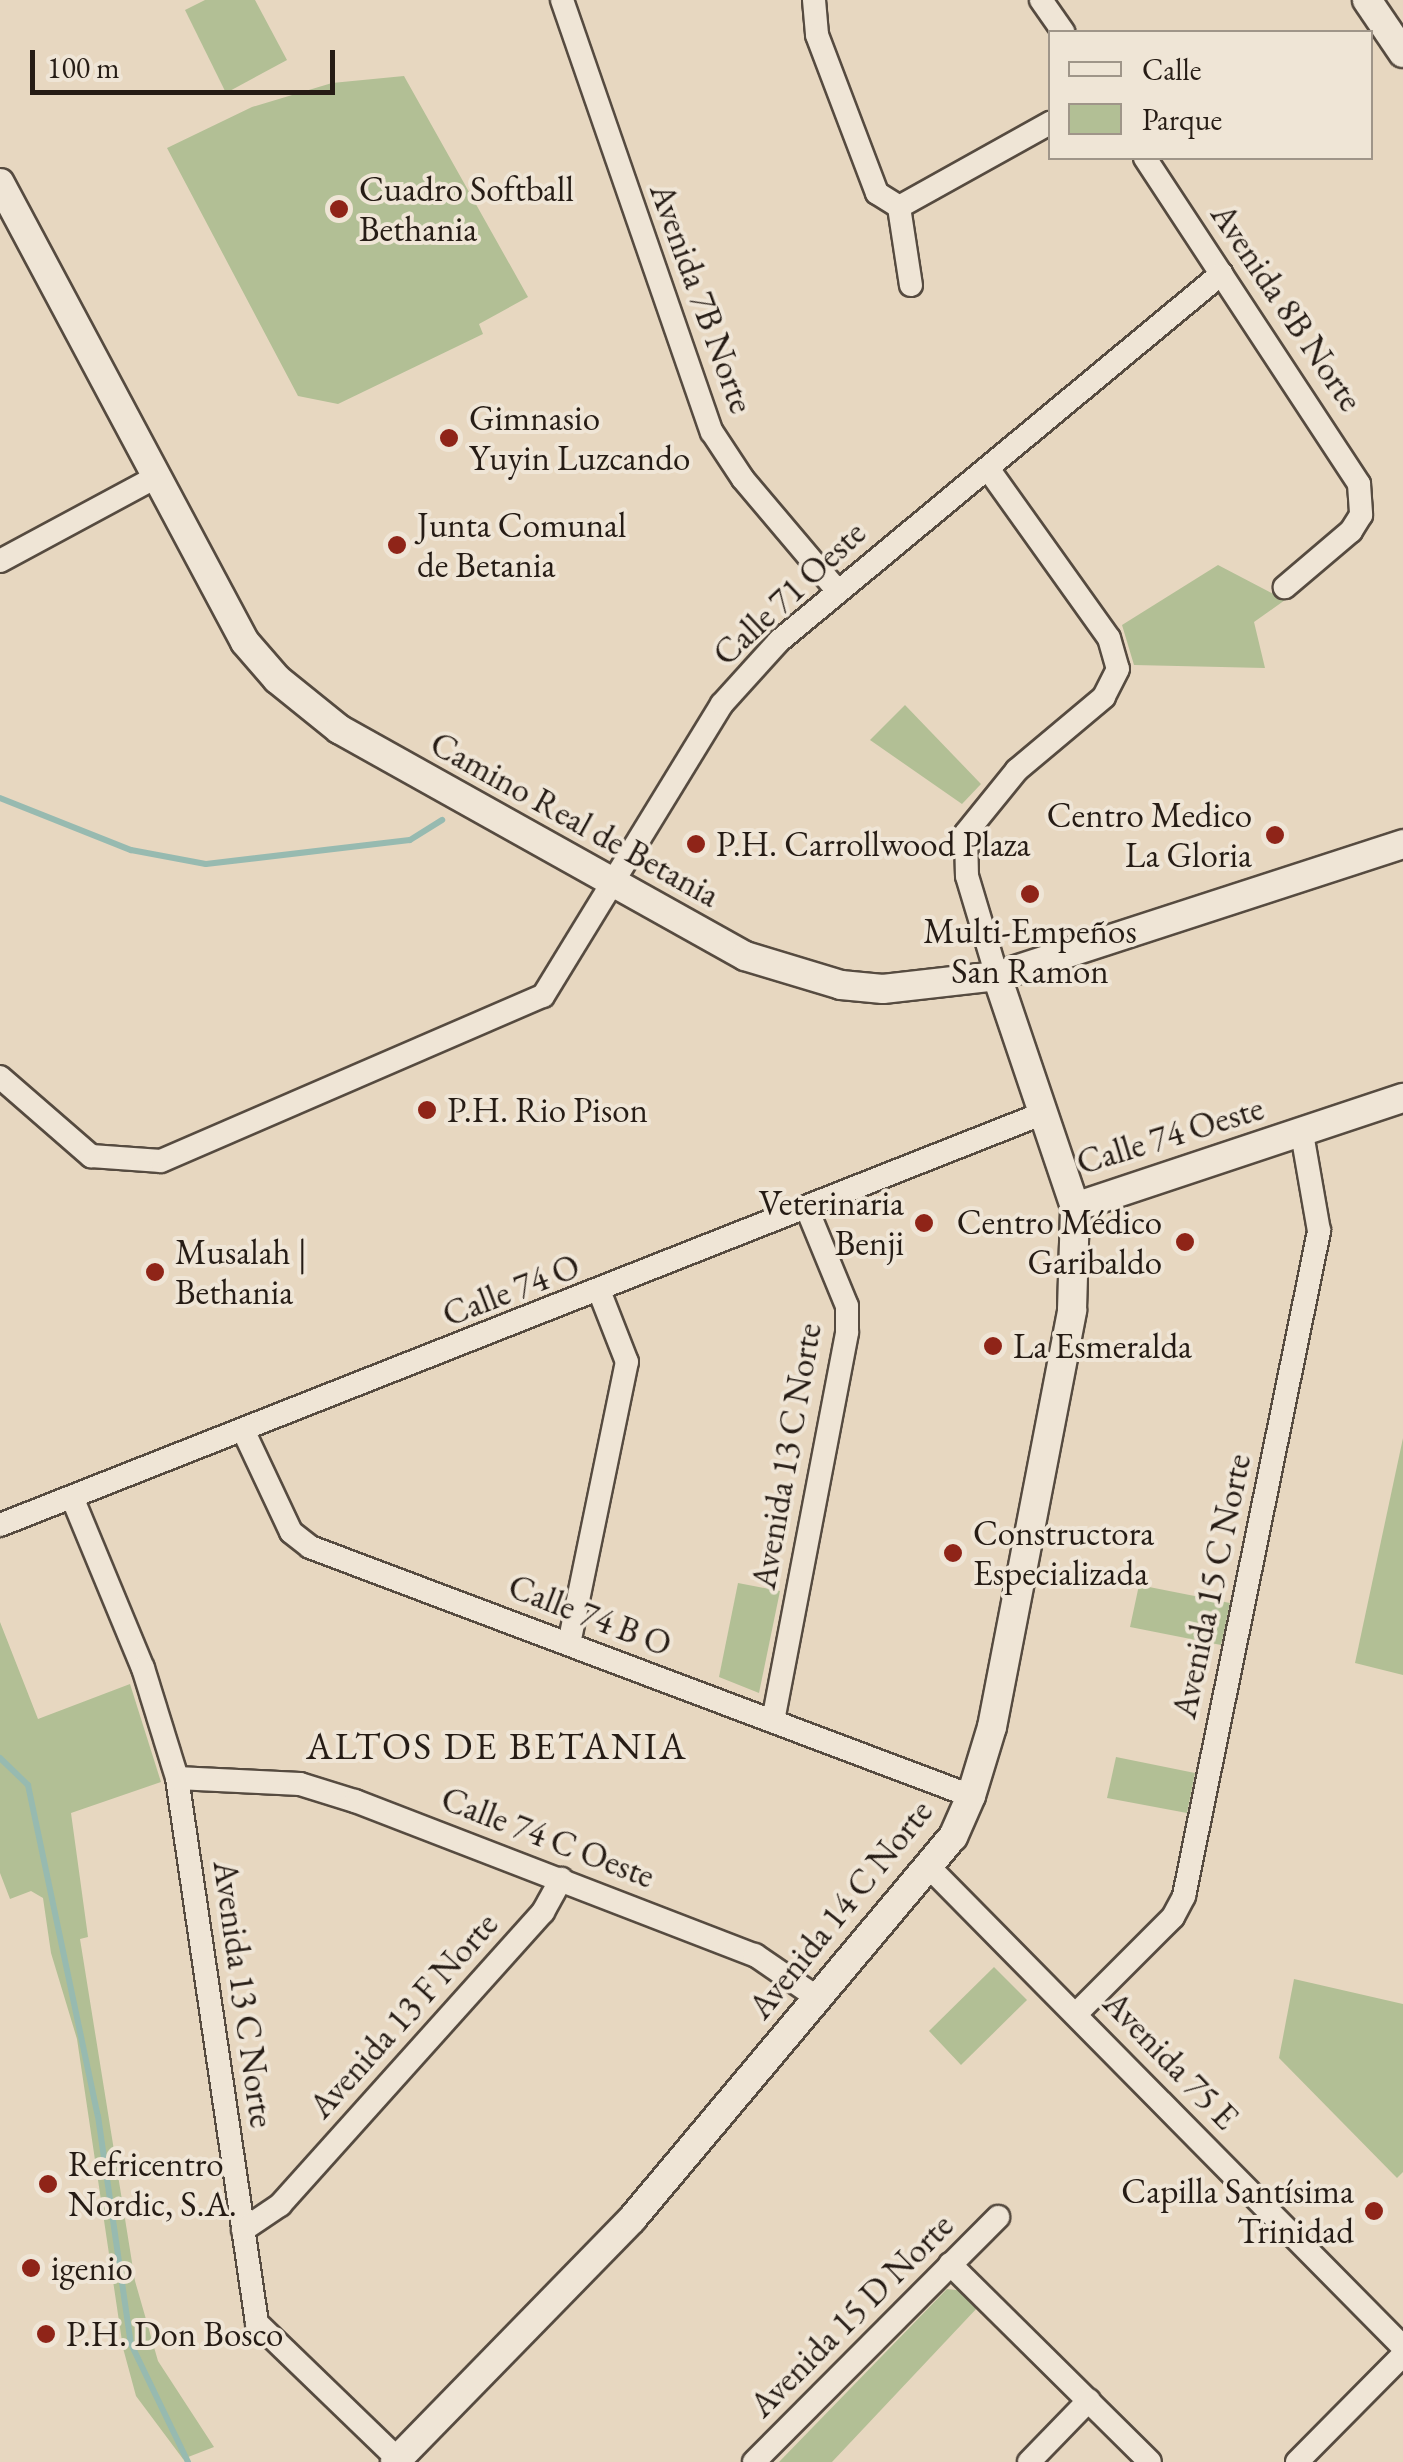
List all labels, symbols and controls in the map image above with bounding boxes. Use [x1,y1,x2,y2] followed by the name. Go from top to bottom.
[35,30,340,92] scale bar
[1048,30,1373,160] legend
[47,48,120,87] text: 100 m
[1142,50,1201,89] text: Calle
[1142,100,1222,139] text: Parque
[359,168,574,250] place label: Cuadro Softball Bethania
[641,177,763,419] street label: Avenida 7B Norte
[1202,195,1372,419] street label: Avenida 8B Norte
[328,198,350,220] marker: Cuadro Softball Bethania
[469,397,690,479] place label: Gimnasio Yuyin Luzcando
[438,427,460,449] marker: Gimnasio Yuyin Luzcando
[417,504,626,586] place label: Junta Comunal de Betania
[704,512,874,674] street label: Calle 71 Oeste
[386,534,408,556] marker: Junta Comunal de Betania
[423,722,727,916] street label: Camino Real de Betania
[1047,794,1252,876] place label: Centro Medico La Gloria
[1262,822,1288,848] marker: Centro Medico La Gloria
[716,823,1031,865] place label: P.H. Carrollwood Plaza
[685,833,707,855] marker: P.H. Carrollwood Plaza
[1019,883,1041,905] marker: Multi-Empeños San Ramon
[923,910,1137,992] place label: Multi-Empeños San Ramon
[1071,1087,1269,1183] street label: Calle 74 Oeste
[447,1089,648,1131] place label: P.H. Rio Pison
[416,1099,438,1121] marker: P.H. Rio Pison
[759,1182,904,1264] place label: Veterinaria Benji
[957,1201,1162,1283] place label: Centro Médico Garibaldo
[913,1212,935,1234] marker: Veterinaria Benji
[1172,1229,1198,1255] marker: Centro Médico Garibaldo
[175,1231,307,1313] place label: Musalah | Bethania
[436,1245,586,1335] street label: Calle 74 O
[144,1261,166,1283] marker: Musalah | Bethania
[742,1320,830,1592] street label: Avenida 13 C Norte
[1013,1325,1192,1367] place label: La Esmeralda
[982,1335,1004,1357] marker: La Esmeralda
[1162,1450,1260,1722] street label: Avenida 15 C Norte
[973,1512,1154,1594] place label: Constructora Especializada
[942,1542,964,1564] marker: Constructora Especializada
[503,1565,677,1665] street label: Calle 74 B O
[306,1723,688,1769] district label: ALTOS DE BETANIA
[435,1777,661,1897] street label: Calle 74 C Oeste
[739,1791,941,2027] street label: Avenida 14 C Norte
[204,1858,284,2130] street label: Avenida 13 C Norte
[300,1903,506,2127] street label: Avenida 13 F Norte
[1095,1982,1247,2138] street label: Avenida 75 E
[68,2143,237,2225] place label: Refricentro Nordic, S.A.
[1121,2170,1354,2252] place label: Capilla Santísima Trinidad
[37,2173,59,2195] marker: Refricentro Nordic, S.A.
[1363,2200,1385,2222] marker: Capilla Santísima Trinidad
[740,2204,962,2426] street label: Avenida 15 D Norte
[51,2247,133,2289] place label: igenio
[20,2257,42,2279] marker: igenio
[66,2313,283,2355] place label: P.H. Don Bosco
[35,2323,57,2345] marker: P.H. Don Bosco

